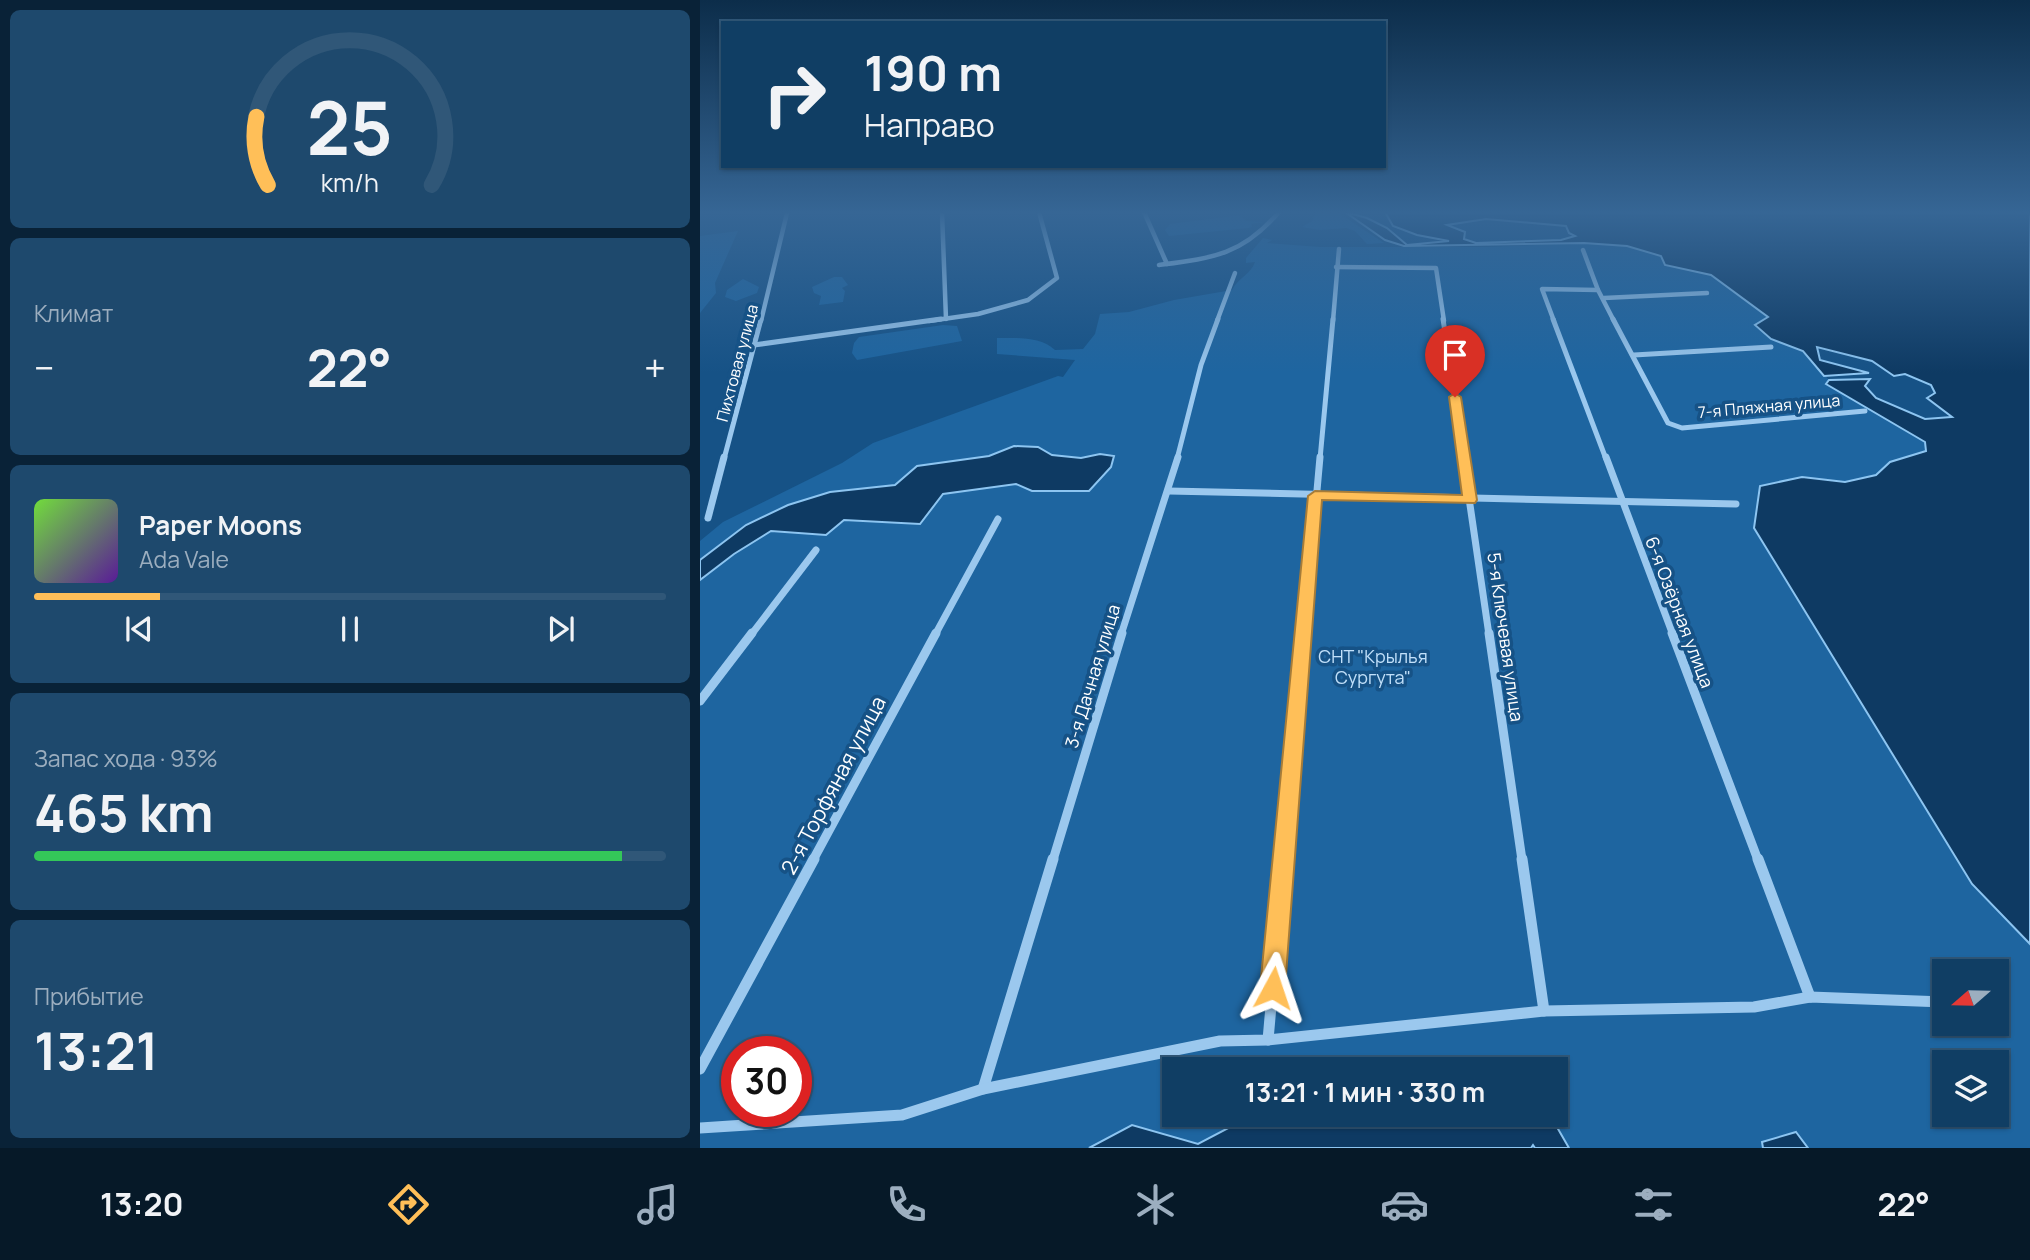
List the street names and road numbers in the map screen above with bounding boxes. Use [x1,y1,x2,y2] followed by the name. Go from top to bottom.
[711,302,763,424] street label: Пихтовая улица
[1697,389,1841,423] street label: 7-я Пляжная улица
[1640,533,1720,691] street label: 6-я Озёрная улица
[1482,551,1530,723] street label: 5-я Ключевая улица
[1059,601,1125,751] street label: 3-я Дачная улица
[774,691,892,879] street label: 2-я Торфяная улица

